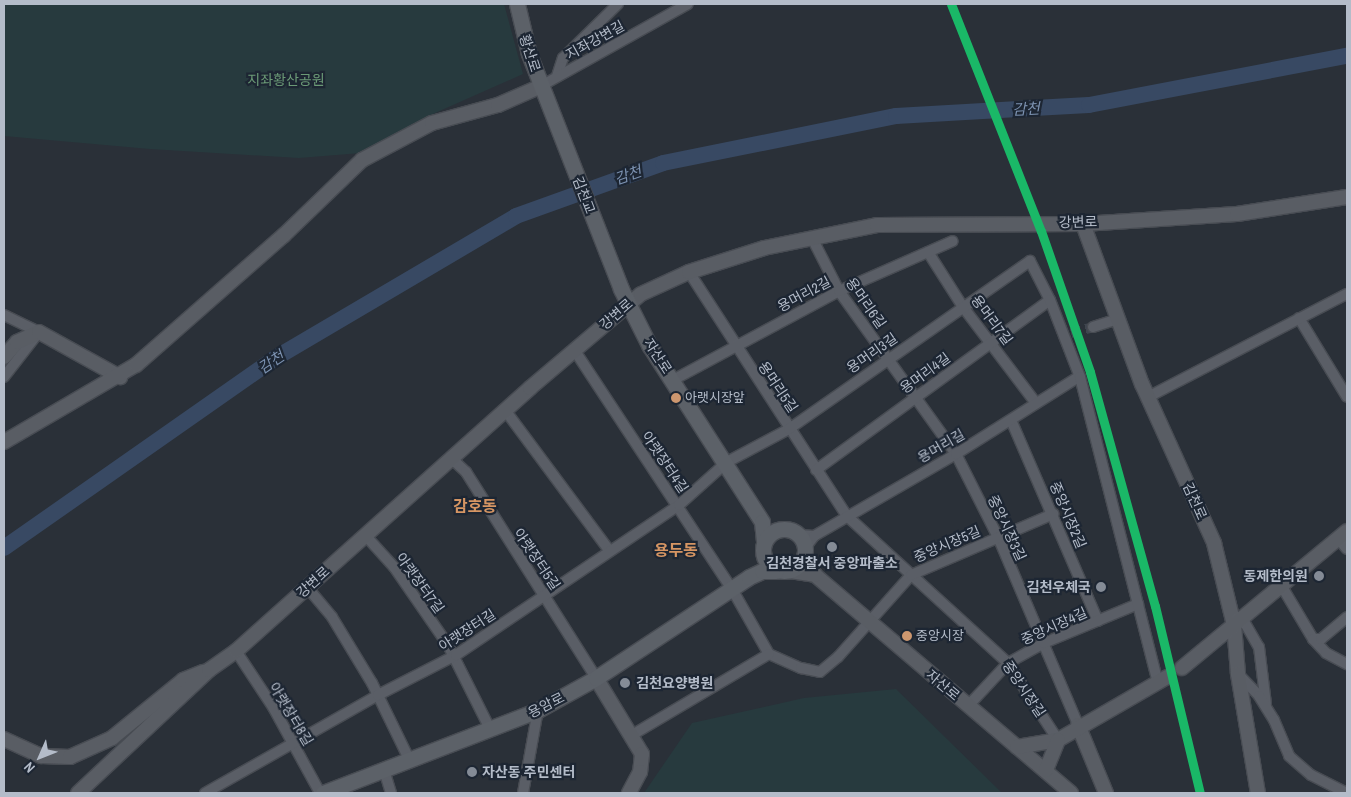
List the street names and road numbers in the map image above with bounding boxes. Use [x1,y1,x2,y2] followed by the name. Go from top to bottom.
[563,17,627,63] street label: 지좌강변길
[516,32,544,74] street label: 황산로
[569,174,599,216] street label: 김천교
[1059,213,1097,231] street label: 강변로
[774,273,834,315] street label: 용머리2길
[843,274,889,332] street label: 용머리6길
[968,292,1016,348] street label: 용머리7길
[596,295,636,333] street label: 강변로
[843,330,901,376] street label: 용머리3길
[640,335,676,377] street label: 자산로
[897,349,953,397] street label: 용머리4길
[755,358,801,416] street label: 용머리5길
[914,426,968,466] street label: 용머리길
[638,428,692,496] street label: 아랫장터4길
[1046,479,1090,551] street label: 중앙시장2길
[1179,480,1211,522] street label: 김천로
[984,492,1030,564] street label: 중앙시장3길
[911,522,983,566] street label: 중앙시장5길
[510,525,564,593] street label: 아랫장터5길
[392,549,448,617] street label: 아랫장터7길
[293,563,333,601] street label: 강변로
[1018,604,1090,648] street label: 중앙시장4길
[435,605,499,655] street label: 아랫장터길
[999,658,1049,720] street label: 중앙시장길
[923,666,963,704] street label: 자산로
[266,679,316,749] street label: 아랫장터8길
[525,689,567,721] street label: 용암로

